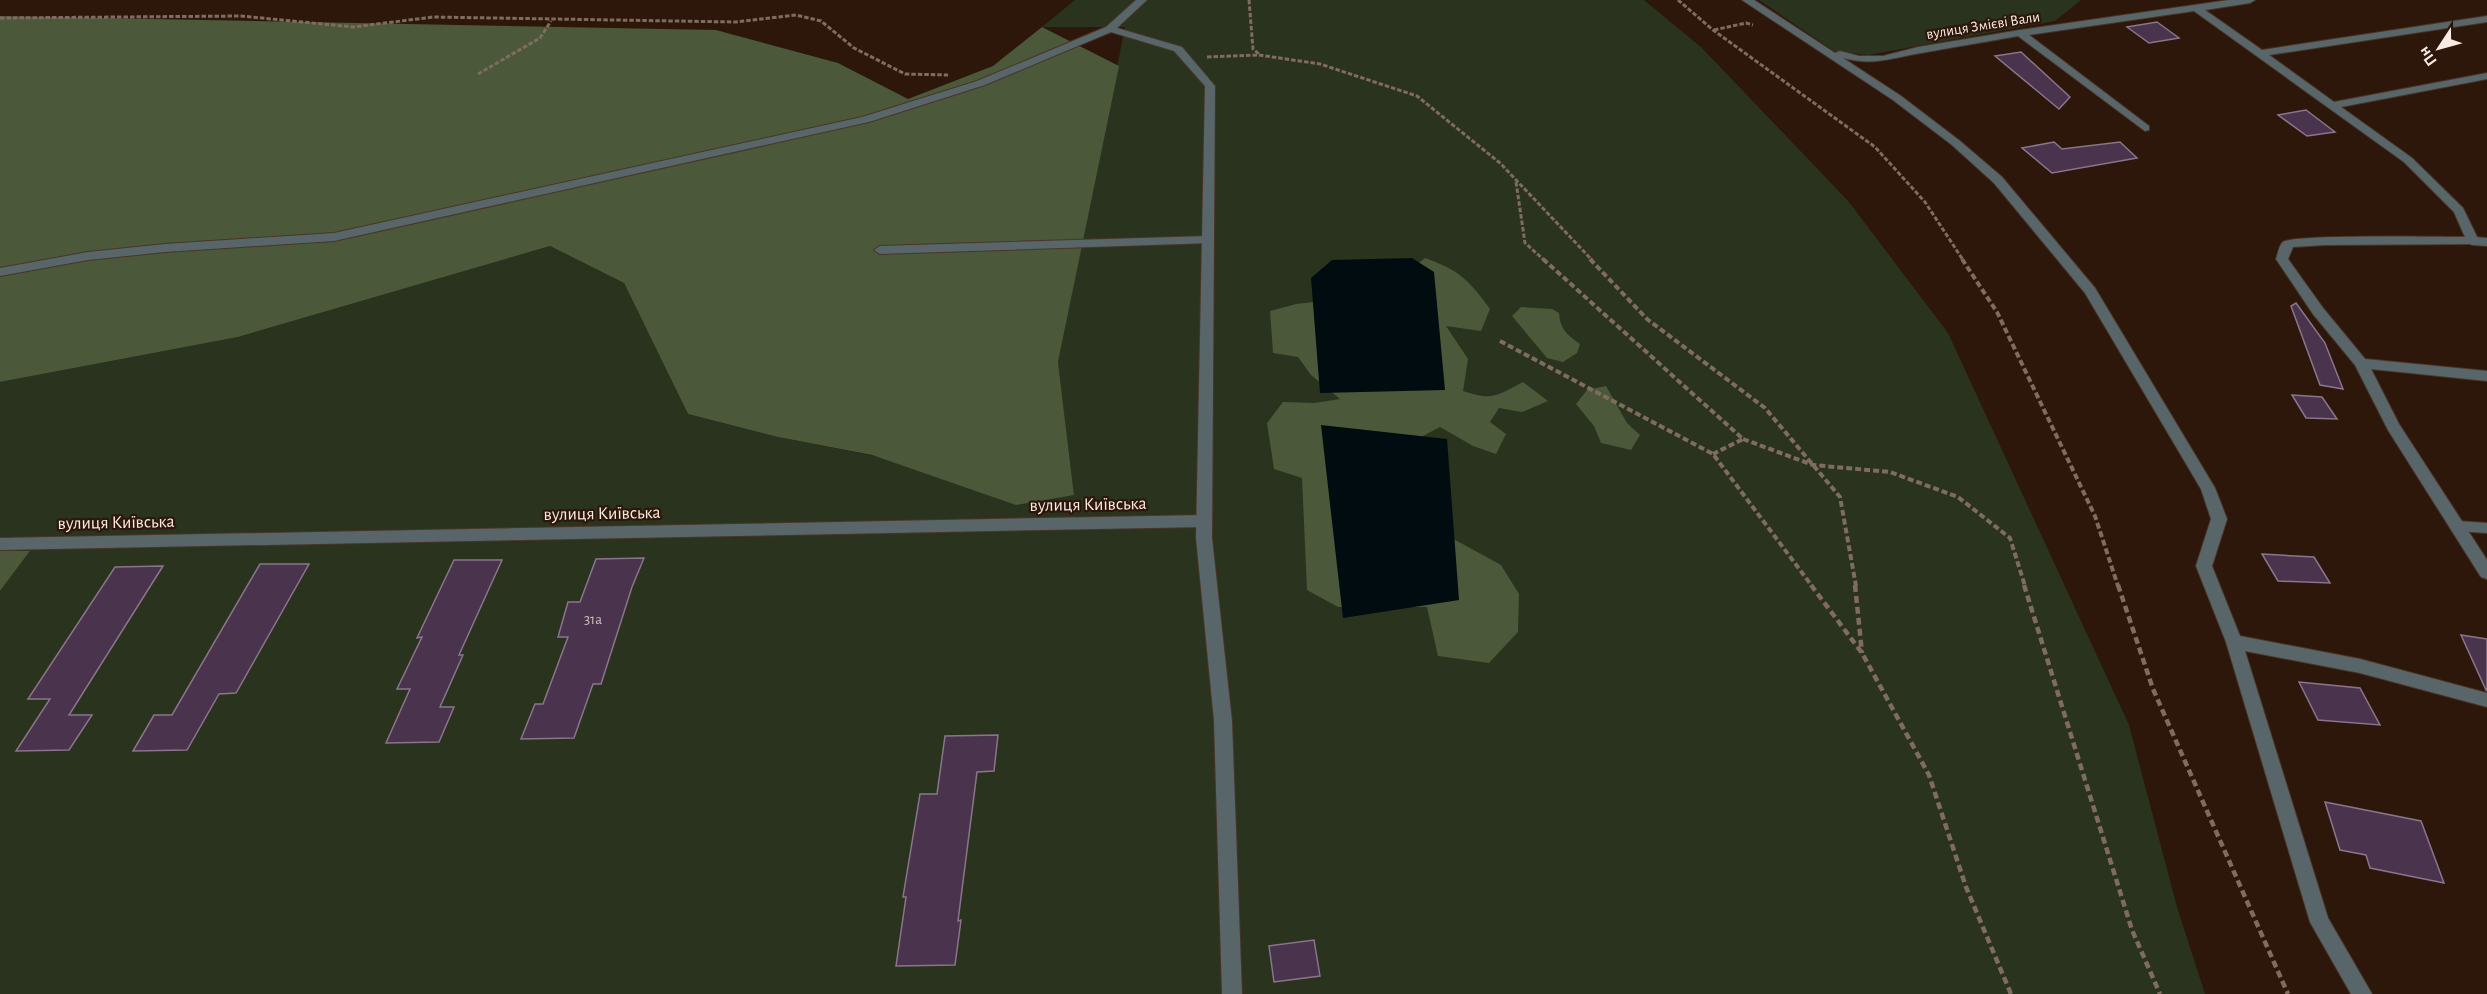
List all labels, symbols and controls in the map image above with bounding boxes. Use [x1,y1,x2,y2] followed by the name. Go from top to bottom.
[1925,9,2041,42] street label: вулиця Змієві Вали
[2409,18,2469,78] north arrow
[2415,44,2440,69] text: Пн
[1029,495,1147,515] street label: вулиця Київська
[543,504,661,524] street label: вулиця Київська
[57,513,175,533] street label: вулиця Київська
[584,612,602,627] house number: 31а

